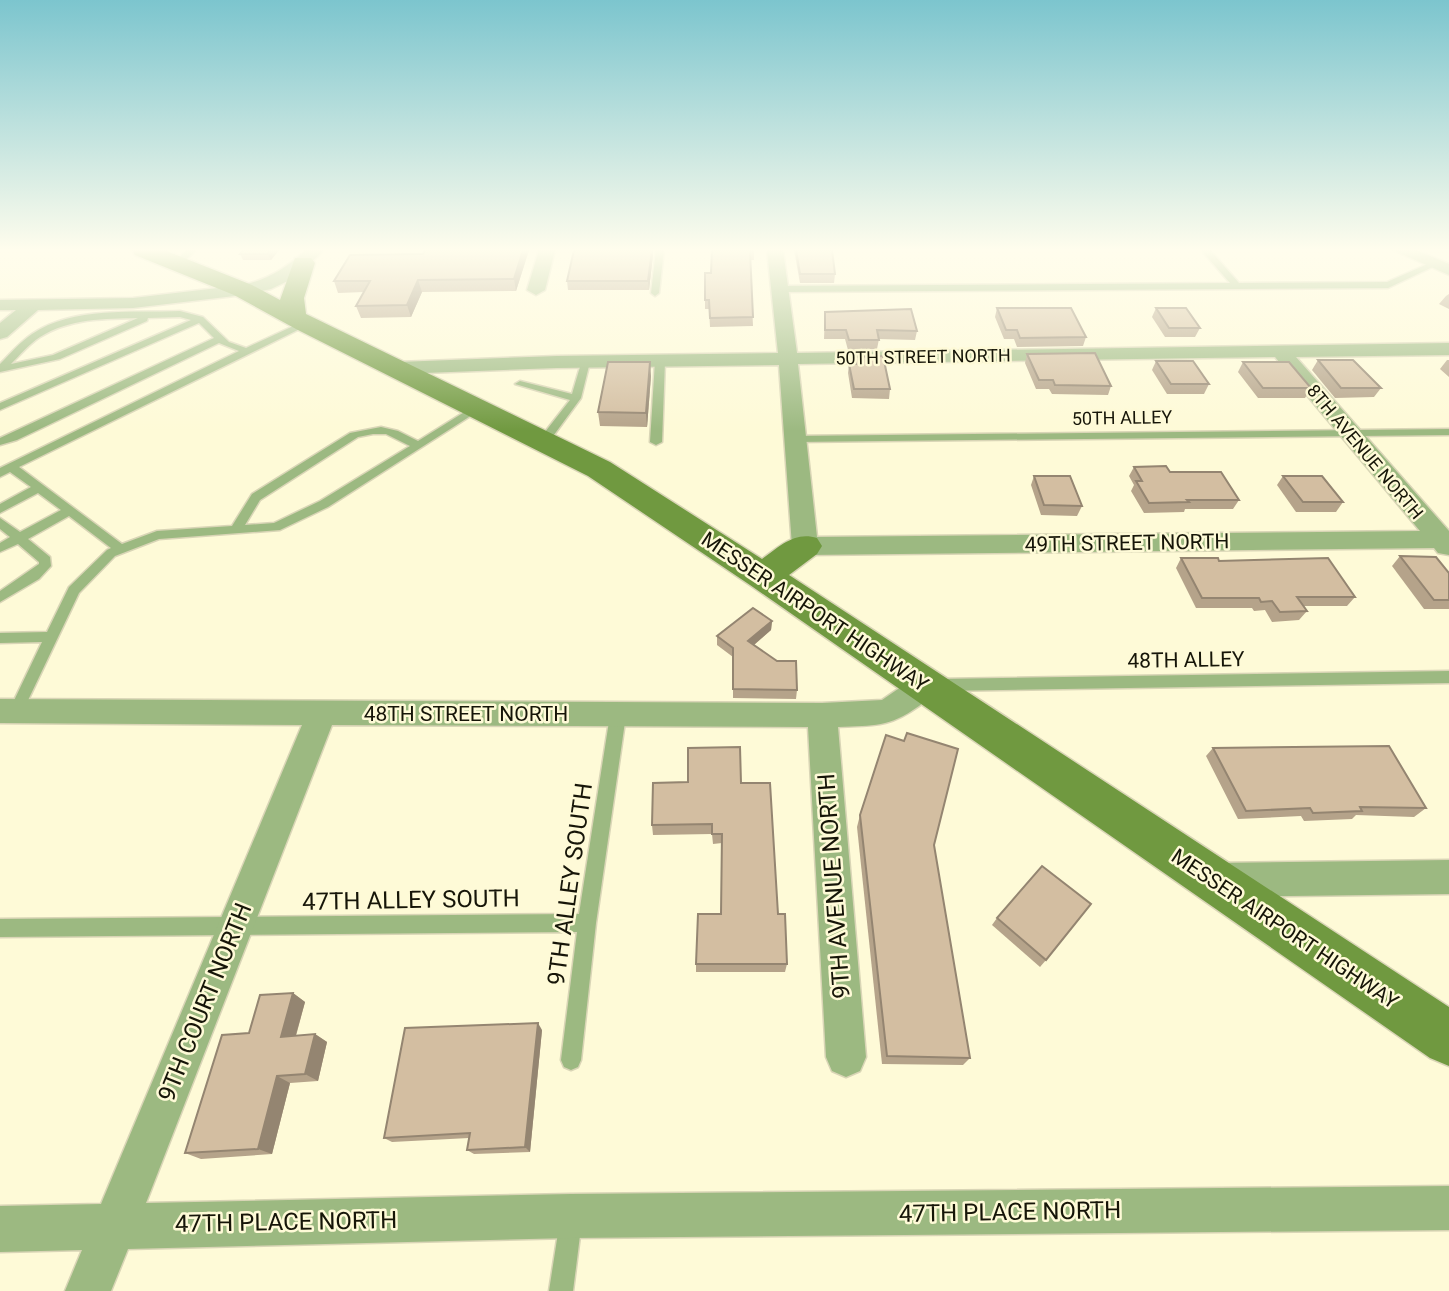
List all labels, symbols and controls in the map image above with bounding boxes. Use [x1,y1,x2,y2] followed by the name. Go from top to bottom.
[835,344,1011,369] street label: 50TH STREET NORTH
[1303,380,1428,523] street label: 8TH AVENUE NORTH
[1072,406,1173,429] street label: 50TH ALLEY
[697,527,933,697] street label: MESSER AIRPORT HIGHWAY
[1024,529,1230,557] street label: 49TH STREET NORTH
[1127,647,1245,673] street label: 48TH ALLEY
[364,702,568,726] street label: 48TH STREET NORTH
[812,772,856,1000] street label: 9TH AVENUE NORTH
[542,781,598,987] street label: 9TH ALLEY SOUTH
[1167,844,1403,1014] street label: MESSER AIRPORT HIGHWAY
[302,884,520,916] street label: 47TH ALLEY SOUTH
[152,899,258,1105] street label: 9TH COURT NORTH
[899,1196,1121,1228] street label: 47TH PLACE NORTH
[175,1206,397,1238] street label: 47TH PLACE NORTH

